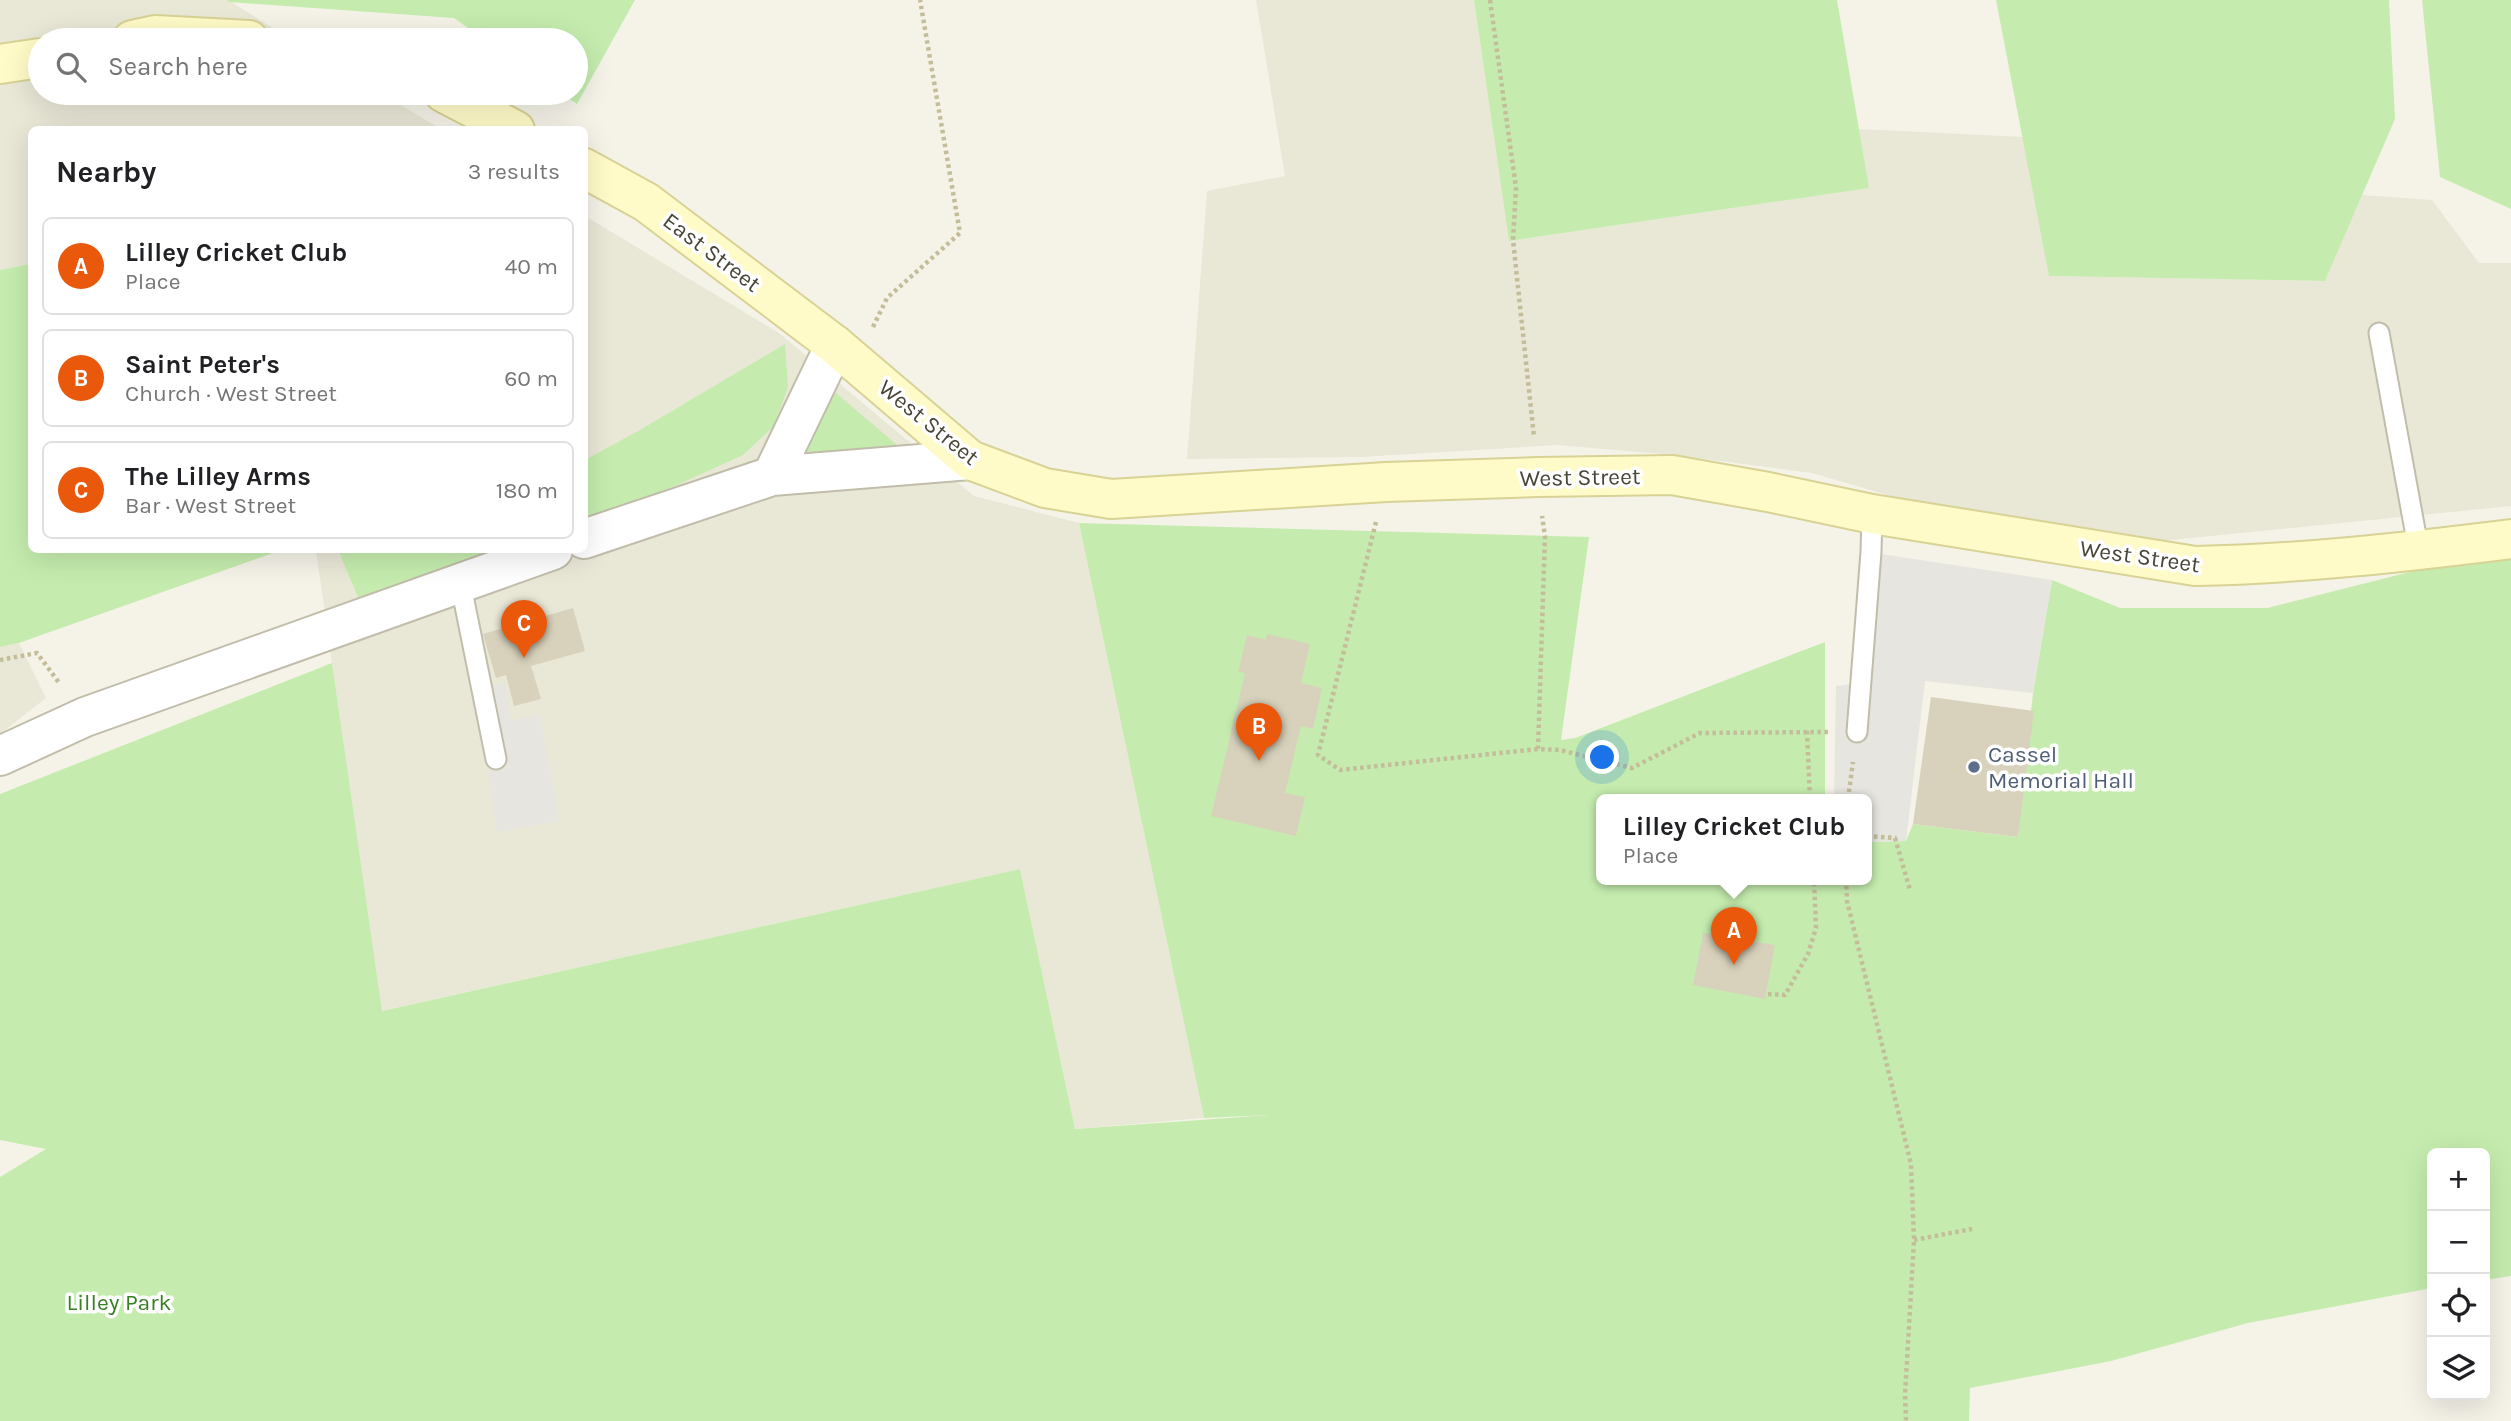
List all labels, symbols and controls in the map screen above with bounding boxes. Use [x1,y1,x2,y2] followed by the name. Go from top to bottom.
[28,28,588,105] search box
[52,48,90,86] icon: search
[108,51,248,82] text: Search here
[56,154,156,190] text: Nearby
[468,158,560,185] text: 3 results
[658,207,766,298] street label: East Street
[125,237,347,268] text: Lilley Cricket Club
[74,253,88,280] text: A
[505,253,558,280] text: 40 m
[125,268,181,295] text: Place
[125,349,280,380] text: Saint Peter's
[74,365,88,392] text: B
[504,365,558,392] text: 60 m
[873,374,984,471] street label: West Street
[125,380,337,407] text: Church · West Street
[125,461,311,492] text: The Lilley Arms
[1519,463,1641,492] street label: West Street
[74,477,88,504] text: C
[496,477,558,504] text: 180 m
[125,492,296,519] text: Bar · West Street
[2078,535,2202,578] street label: West Street
[501,600,547,658] pin: C
[1236,703,1282,761] pin: B
[1585,740,1619,774] your location
[1988,741,2134,794] place label: Cassel Memorial Hall
[1966,759,1982,775] marker: Cassel Memorial Hall
[1596,794,1872,885] popup
[1623,811,1845,842] text: Lilley Cricket Club
[1623,842,1678,869] text: Place
[1711,907,1757,965] pin: A
[2427,1148,2490,1400] map controls
[2427,1148,2490,1211] button: +
[2427,1211,2490,1274] button: −
[2427,1274,2490,1337] button: locate
[66,1289,172,1316] park label: Lilley Park
[2427,1337,2490,1400] button: layers

